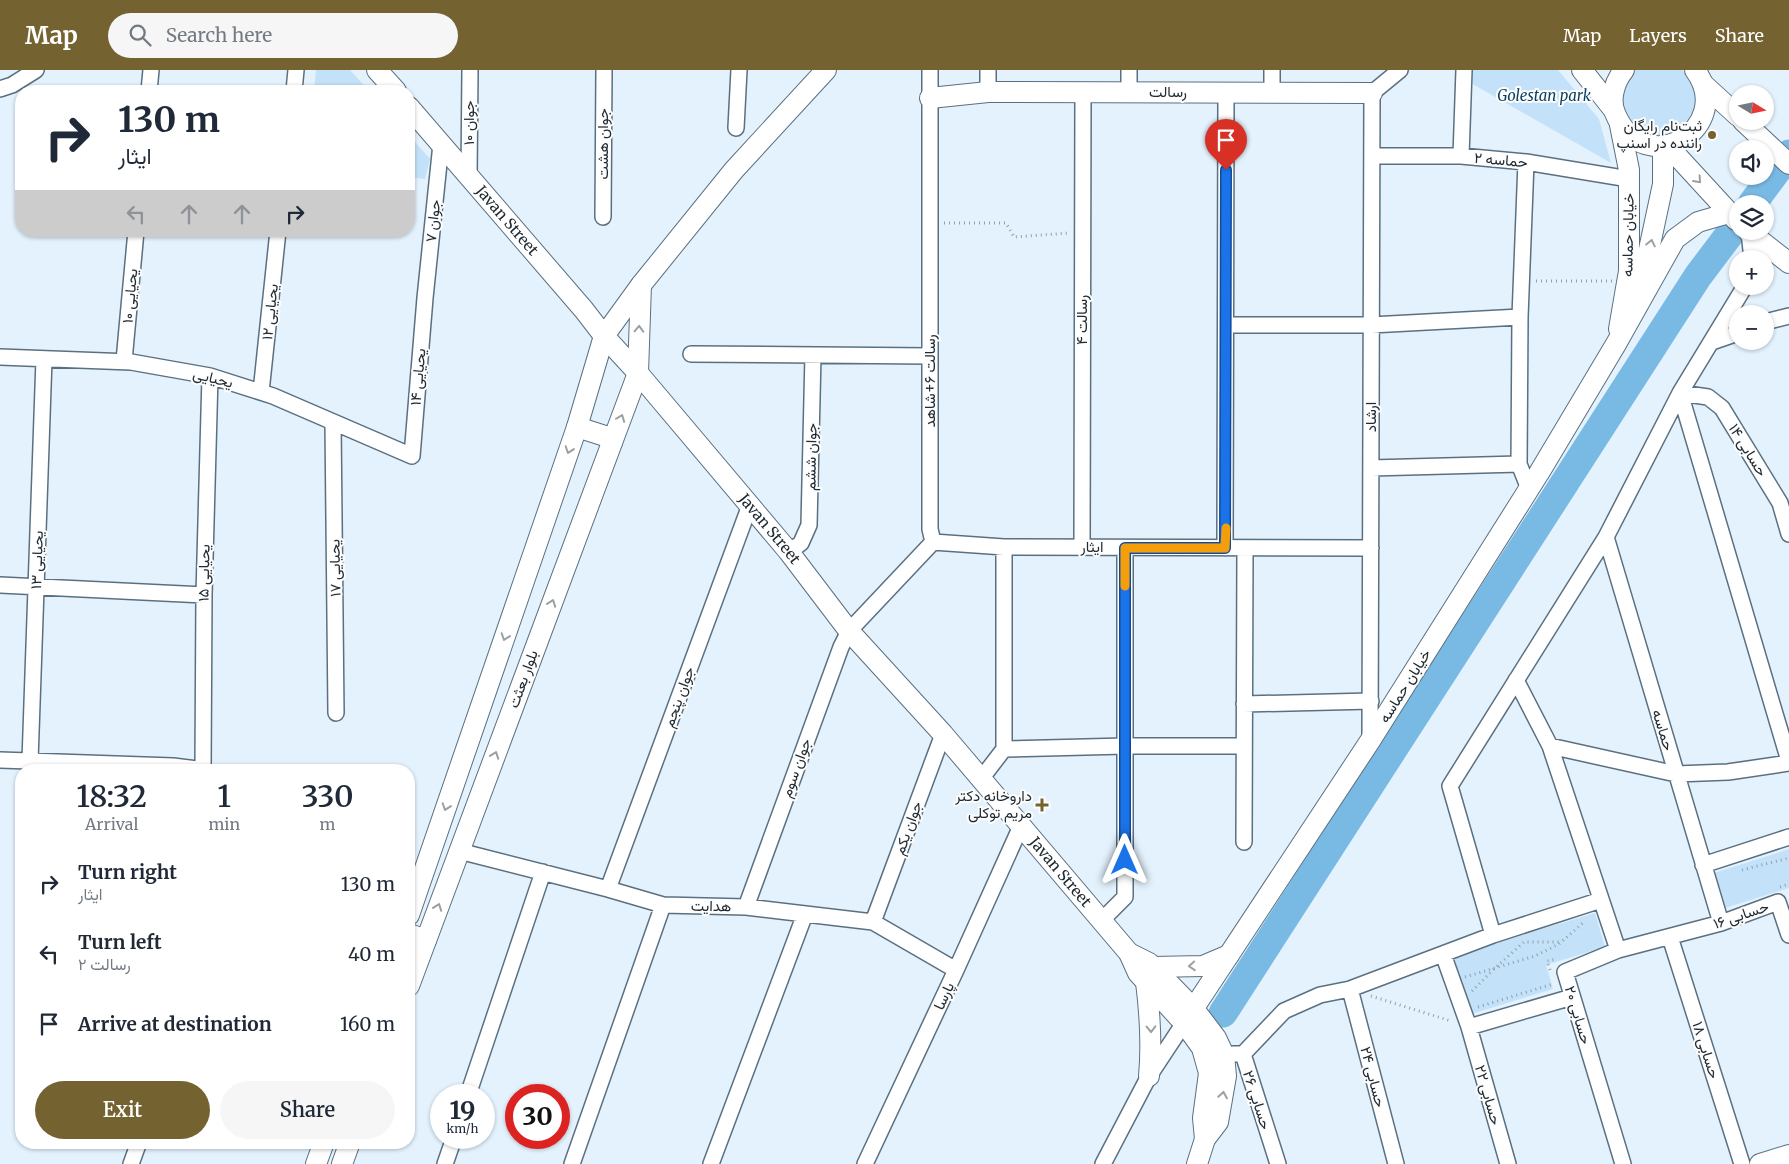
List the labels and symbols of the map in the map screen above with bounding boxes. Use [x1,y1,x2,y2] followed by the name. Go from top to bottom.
[1149,82,1187,101] street label: رسالت
[1729,85,1774,130] north arrow
[1497,86,1592,105] park label: Golestan park
[459,101,478,145] street label: جوان ۱۰
[593,109,612,179] street label: جوان هشت
[1616,116,1702,153] place label: ثبت‌نام رایگان راننده در اسنپ
[1205,119,1247,170] pin
[1706,129,1718,141] marker: ثبت‌نام رایگان راننده در اسنپ
[1474,148,1529,171] street label: حماسه ۲
[1692,174,1701,183] one-way arrow
[471,181,543,259] street label: Javan Street
[1617,193,1638,277] street label: خیابان حماسه
[421,199,444,243] street label: جوان ۷
[1645,238,1656,247] one-way arrow
[118,268,142,324] street label: یحیایی ۱۰
[257,283,283,341] street label: یحیایی ۱۲
[1072,295,1091,345] street label: رسالت ۴
[634,325,644,332] one-way arrow
[920,334,939,428] street label: رسالت ۶+شاهد
[406,348,430,406] street label: یحیایی ۱۴
[191,363,235,393] street label: یحیایی
[1361,402,1380,432] street label: ارشاد
[615,414,625,423] one-way arrow
[1724,420,1772,480] street label: حسابی ۱۴
[800,423,822,491] street label: جوان ششم
[565,445,575,454] one-way arrow
[734,489,805,568] street label: Javan Street
[26,530,48,590] street label: یحیایی ۱۳
[1080,537,1103,556] street label: ایثار
[325,539,345,597] street label: یحیایی ۱۷
[194,544,214,602] street label: یحیایی ۱۵
[546,599,556,608] one-way arrow
[501,632,511,640] one-way arrow
[1374,645,1435,726] street label: خیابان حماسه
[503,647,542,710] street label: بلوار بعثت
[659,664,699,730] street label: جوان پنجم
[1648,707,1679,753] street label: حماسه
[776,736,816,800] street label: جوان سوم
[489,751,499,760] one-way arrow
[954,786,1032,823] place label: داروخانه دکتر مریم توکلی
[889,798,927,858] street label: جوان یکم
[1036,799,1048,811] marker: داروخانه دکتر مریم توکلی
[442,802,452,811] one-way arrow
[1025,832,1096,911] street label: Javan Street
[1098,833,1150,885] position arrow
[691,896,731,915] street label: هدایت
[1711,896,1771,934] street label: حسابی ۱۶
[432,903,442,912] one-way arrow
[1188,961,1196,972] one-way arrow
[929,979,959,1013] street label: پارسا
[1560,983,1596,1047] street label: حسابی ۲۰
[1687,1019,1725,1081] street label: حسابی ۱۸
[1146,1026,1156,1033] one-way arrow
[1355,1044,1391,1110] street label: حسابی ۲۴
[1470,1063,1506,1127] street label: حسابی ۲۲
[1238,1068,1276,1132] street label: حسابی ۲۶
[505,1084,570,1149] speed limit sign: 30
[1217,1091,1228,1099] one-way arrow

